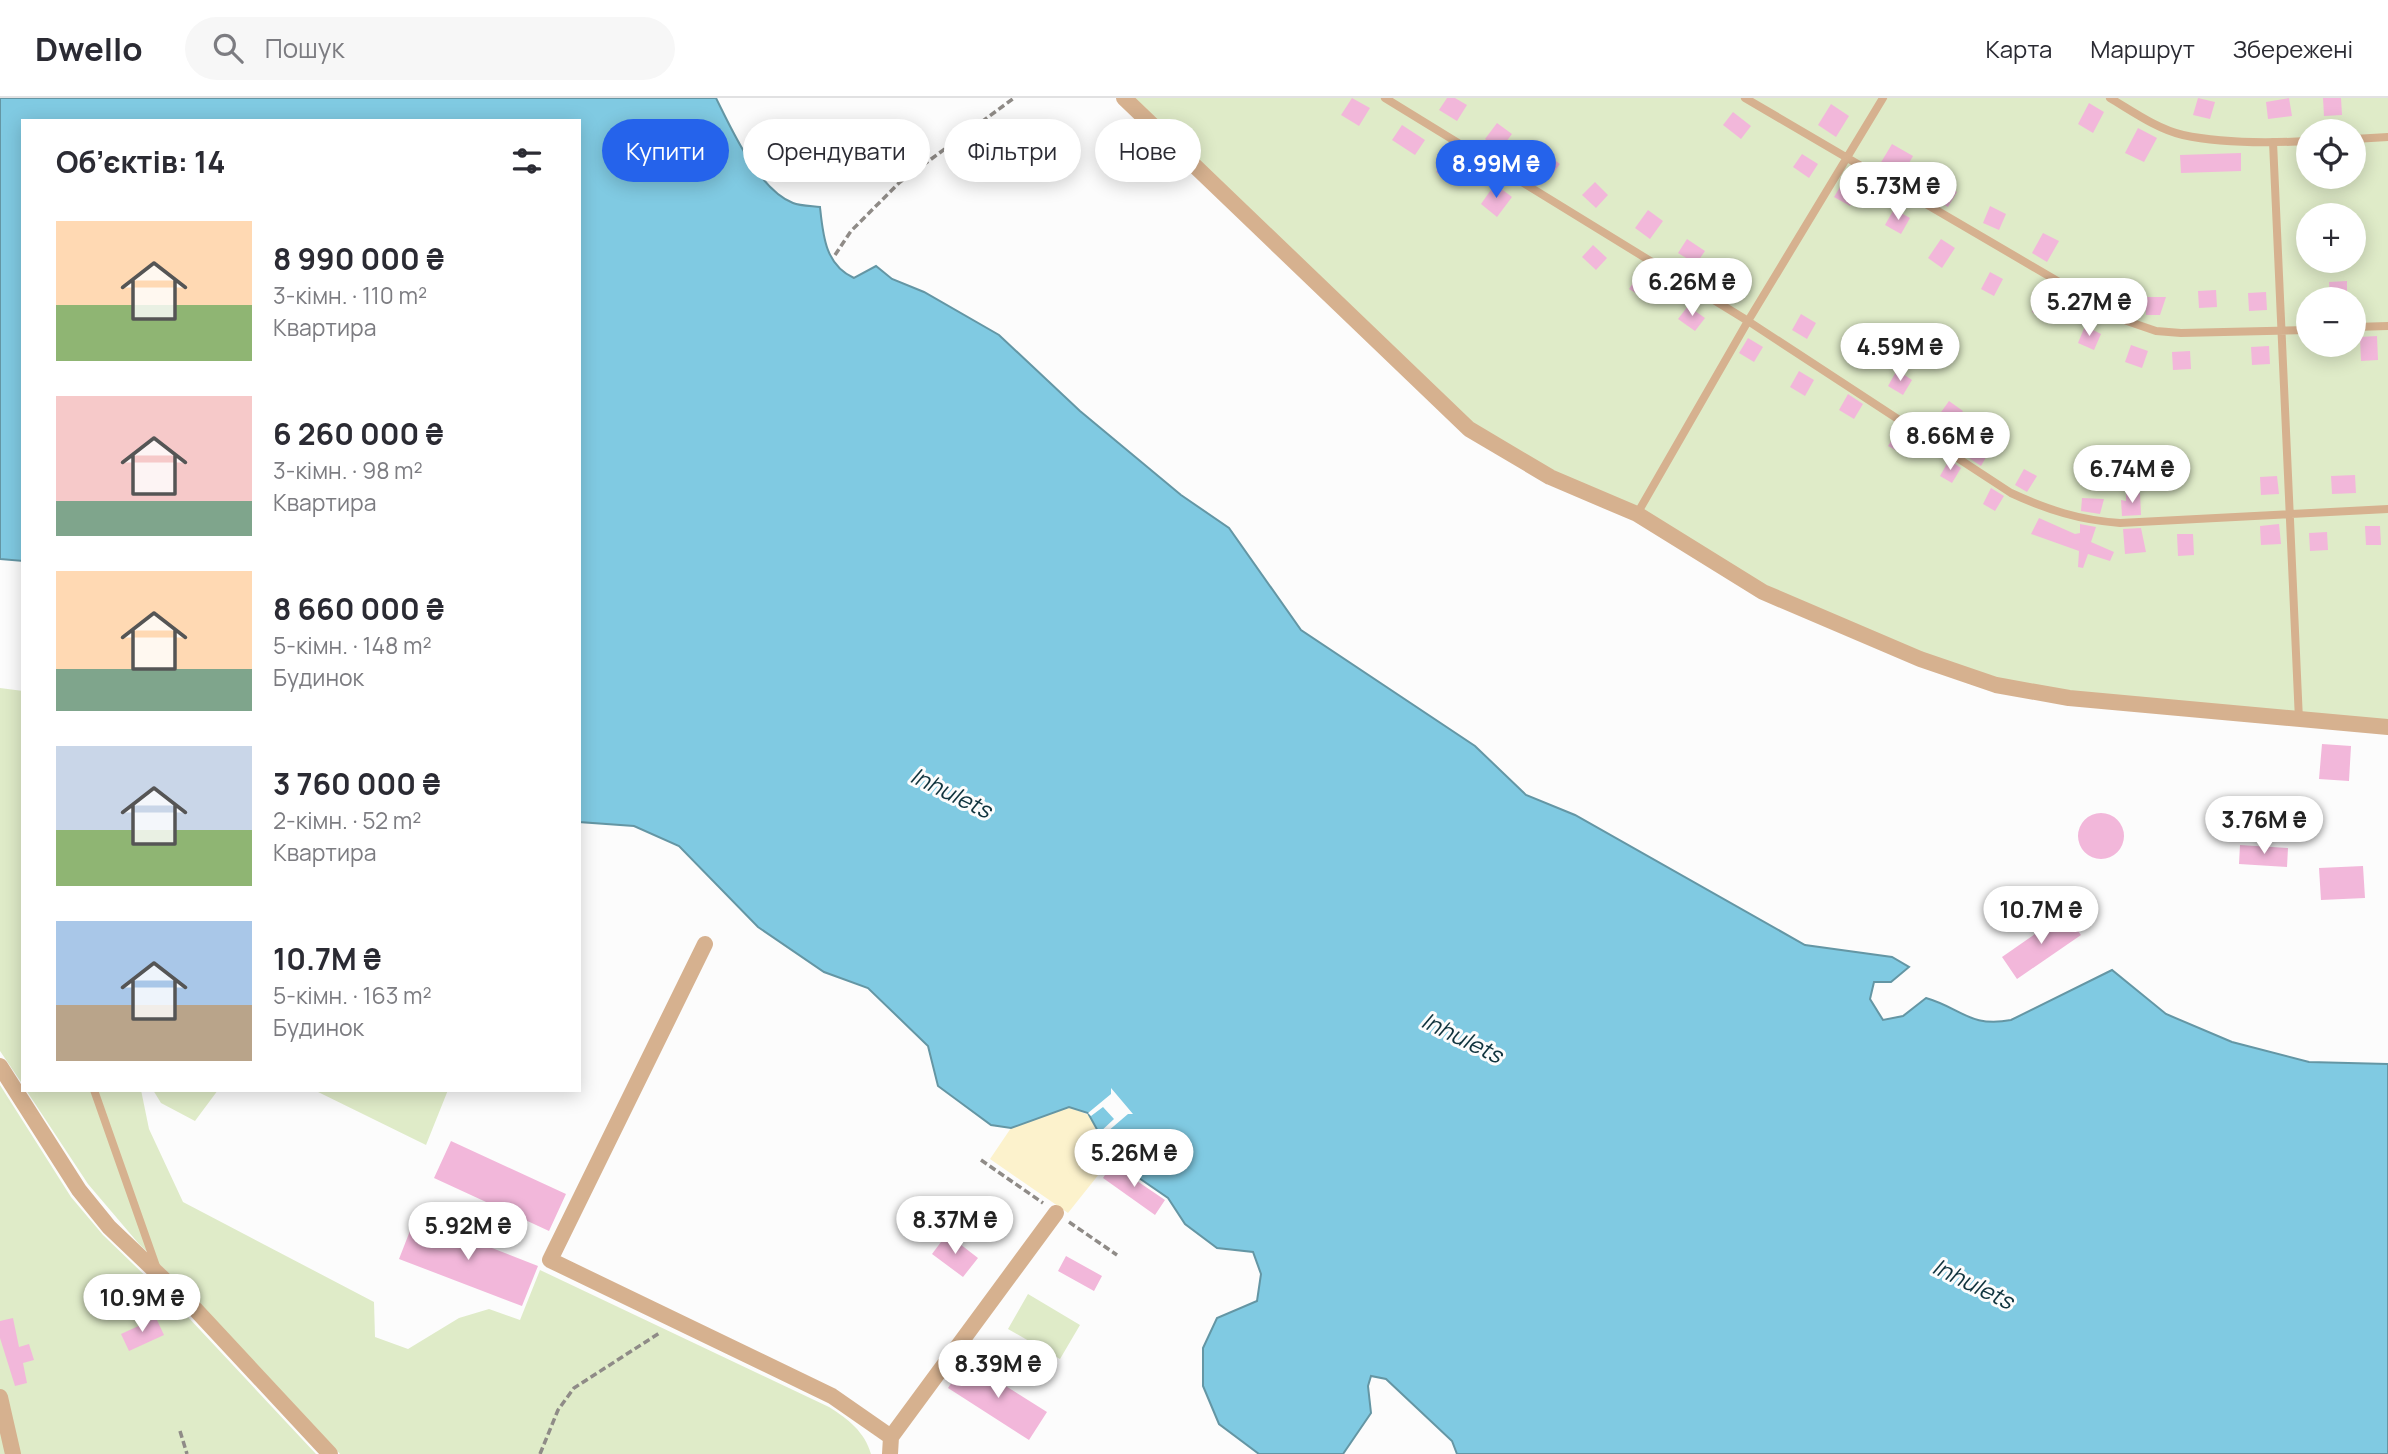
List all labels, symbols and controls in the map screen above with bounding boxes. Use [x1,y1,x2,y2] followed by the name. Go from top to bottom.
[185,17,675,80] search box
[35,26,143,71] text: Dwello
[209,29,247,67] icon: search
[265,30,344,66] text: Пошук
[1986,32,2052,65] text: Карта
[2090,32,2195,65] text: Маршрут
[2233,32,2353,65] text: Збережені
[602,119,729,182] chip: Купити
[743,119,930,182] chip: Орендувати
[944,119,1081,182] chip: Фільтри
[1095,119,1201,182] chip: Нове
[2296,119,2366,357] map controls
[2296,119,2366,189] button: locate
[1431,140,1561,200] pin: 8.99M ₴
[56,141,225,182] text: Об’єктів: 14
[508,142,546,180] icon: filters
[1452,147,1540,179] text: 8.99M ₴
[1833,162,1963,222] pin: 5.73M ₴
[1856,169,1940,201] text: 5.73M ₴
[2296,203,2366,273] button: +
[273,238,444,279] text: 8 990 000 ₴
[112,249,196,333] icon: home
[1627,258,1757,318] pin: 6.26M ₴
[1648,265,1736,297] text: 6.26M ₴
[2024,278,2154,338] pin: 5.27M ₴
[273,279,427,311] text: 3-кімн. · 110 m²
[2046,285,2132,317] text: 5.27M ₴
[2296,287,2366,357] button: −
[273,311,377,343] text: Квартира
[1835,324,1965,383] pin: 4.59M ₴
[1857,330,1943,362] text: 4.59M ₴
[1885,412,2015,472] pin: 8.66M ₴
[273,413,444,454] text: 6 260 000 ₴
[1906,419,1994,451] text: 8.66M ₴
[112,424,196,508] icon: home
[2067,446,2197,505] pin: 6.74M ₴
[2089,452,2175,484] text: 6.74M ₴
[273,454,423,486] text: 3-кімн. · 98 m²
[273,486,377,518] text: Квартира
[273,588,444,629] text: 8 660 000 ₴
[112,599,196,683] icon: home
[273,629,432,661] text: 5-кімн. · 148 m²
[273,661,364,693] text: Будинок
[906,759,999,826] water label: Inhulets
[273,763,441,804] text: 3 760 000 ₴
[112,774,196,858] icon: home
[2199,796,2329,856] pin: 3.76M ₴
[2221,803,2307,835] text: 3.76M ₴
[273,804,421,836] text: 2-кімн. · 52 m²
[273,836,377,868] text: Квартира
[1976,886,2106,946] pin: 10.7M ₴
[1999,893,2083,925] text: 10.7M ₴
[273,938,381,979] text: 10.7M ₴
[112,949,196,1033] icon: home
[273,979,432,1011] text: 5-кімн. · 163 m²
[1417,1004,1510,1071] water label: Inhulets
[273,1011,364,1043] text: Будинок
[1069,1130,1199,1189] pin: 5.26M ₴
[1090,1136,1178,1168] text: 5.26M ₴
[890,1196,1020,1256] pin: 8.37M ₴
[403,1202,533,1262] pin: 5.92M ₴
[912,1203,998,1235] text: 8.37M ₴
[424,1209,512,1241] text: 5.92M ₴
[1928,1250,2021,1317] water label: Inhulets
[77,1274,207,1334] pin: 10.9M ₴
[99,1281,185,1313] text: 10.9M ₴
[933,1340,1063,1400] pin: 8.39M ₴
[954,1347,1042,1379] text: 8.39M ₴

